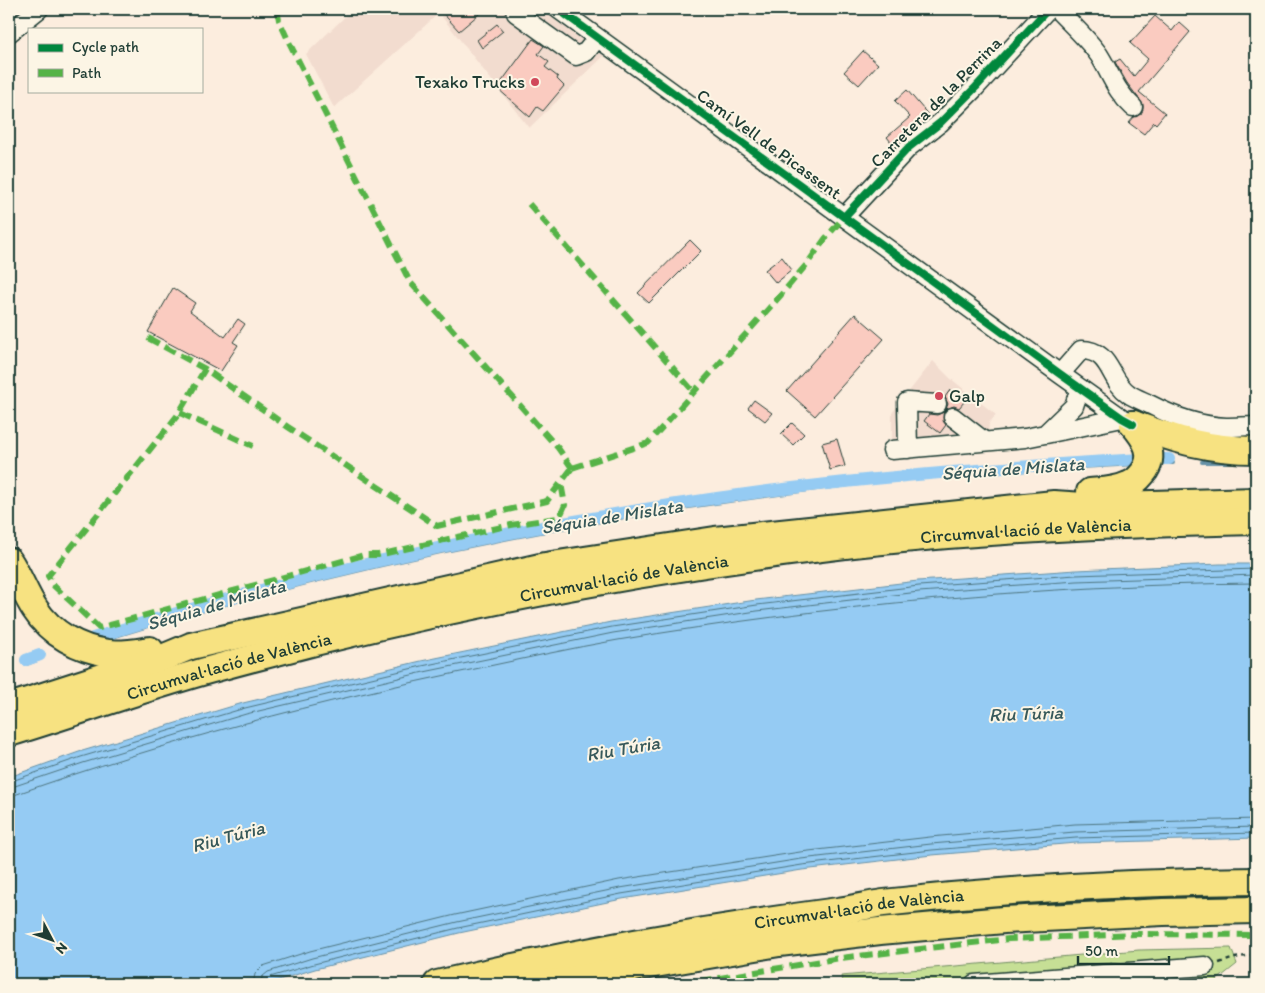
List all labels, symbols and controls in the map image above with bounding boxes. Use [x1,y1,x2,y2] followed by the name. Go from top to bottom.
[28,28,202,92] legend
[866,31,1007,172] street label: Carretera de la Perrina
[72,38,139,56] text: Cycle path
[72,64,101,82] text: Path
[415,71,525,93] place label: Texako Trucks
[529,76,541,88] marker: Texako Trucks
[692,84,846,204] street label: Camí Vell de Picassent
[949,385,985,407] place label: Galp
[933,390,945,402] marker: Galp
[941,452,1085,485] water label: Séquia de Mislata
[540,494,685,539] water label: Séquia de Mislata
[919,514,1133,548] street label: Circumval·lació de València
[518,549,731,607] street label: Circumval·lació de València
[144,574,288,635] water label: Séquia de Mislata
[124,627,334,705] street label: Circumval·lació de València
[988,701,1064,726] water label: Riu Túria
[584,731,662,766] water label: Riu Túria
[189,816,267,857] water label: Riu Túria
[753,884,966,934] street label: Circumval·lació de València
[28,916,78,966] north arrow
[1078,933,1169,965] scale bar
[52,939,71,957] text: N
[1085,942,1118,960] text: 50 m

